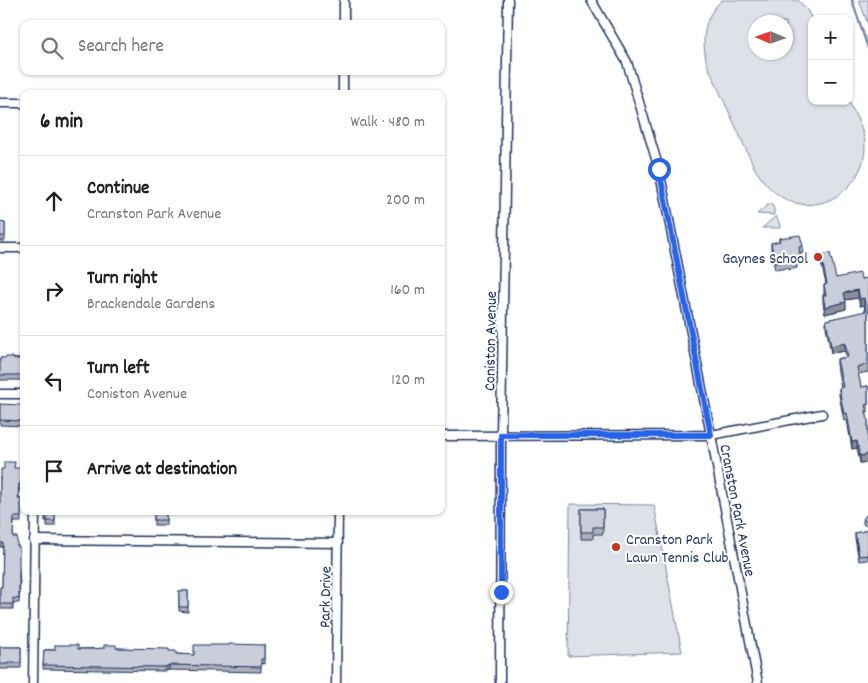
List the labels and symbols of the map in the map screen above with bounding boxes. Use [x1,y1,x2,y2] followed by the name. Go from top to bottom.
[748,15,793,60] north arrow
[648,158,671,181] route start
[722,248,808,271] place label: Gaynes School
[812,251,824,263] marker: Gaynes School
[479,291,504,391] street label: Coniston Avenue
[712,442,761,579] street label: Cranston Park Avenue
[626,529,729,570] place label: Cranston Park Lawn Tennis Club
[610,541,622,553] marker: Cranston Park Lawn Tennis Club
[314,566,339,628] street label: Park Drive
[490,581,513,604] route end

